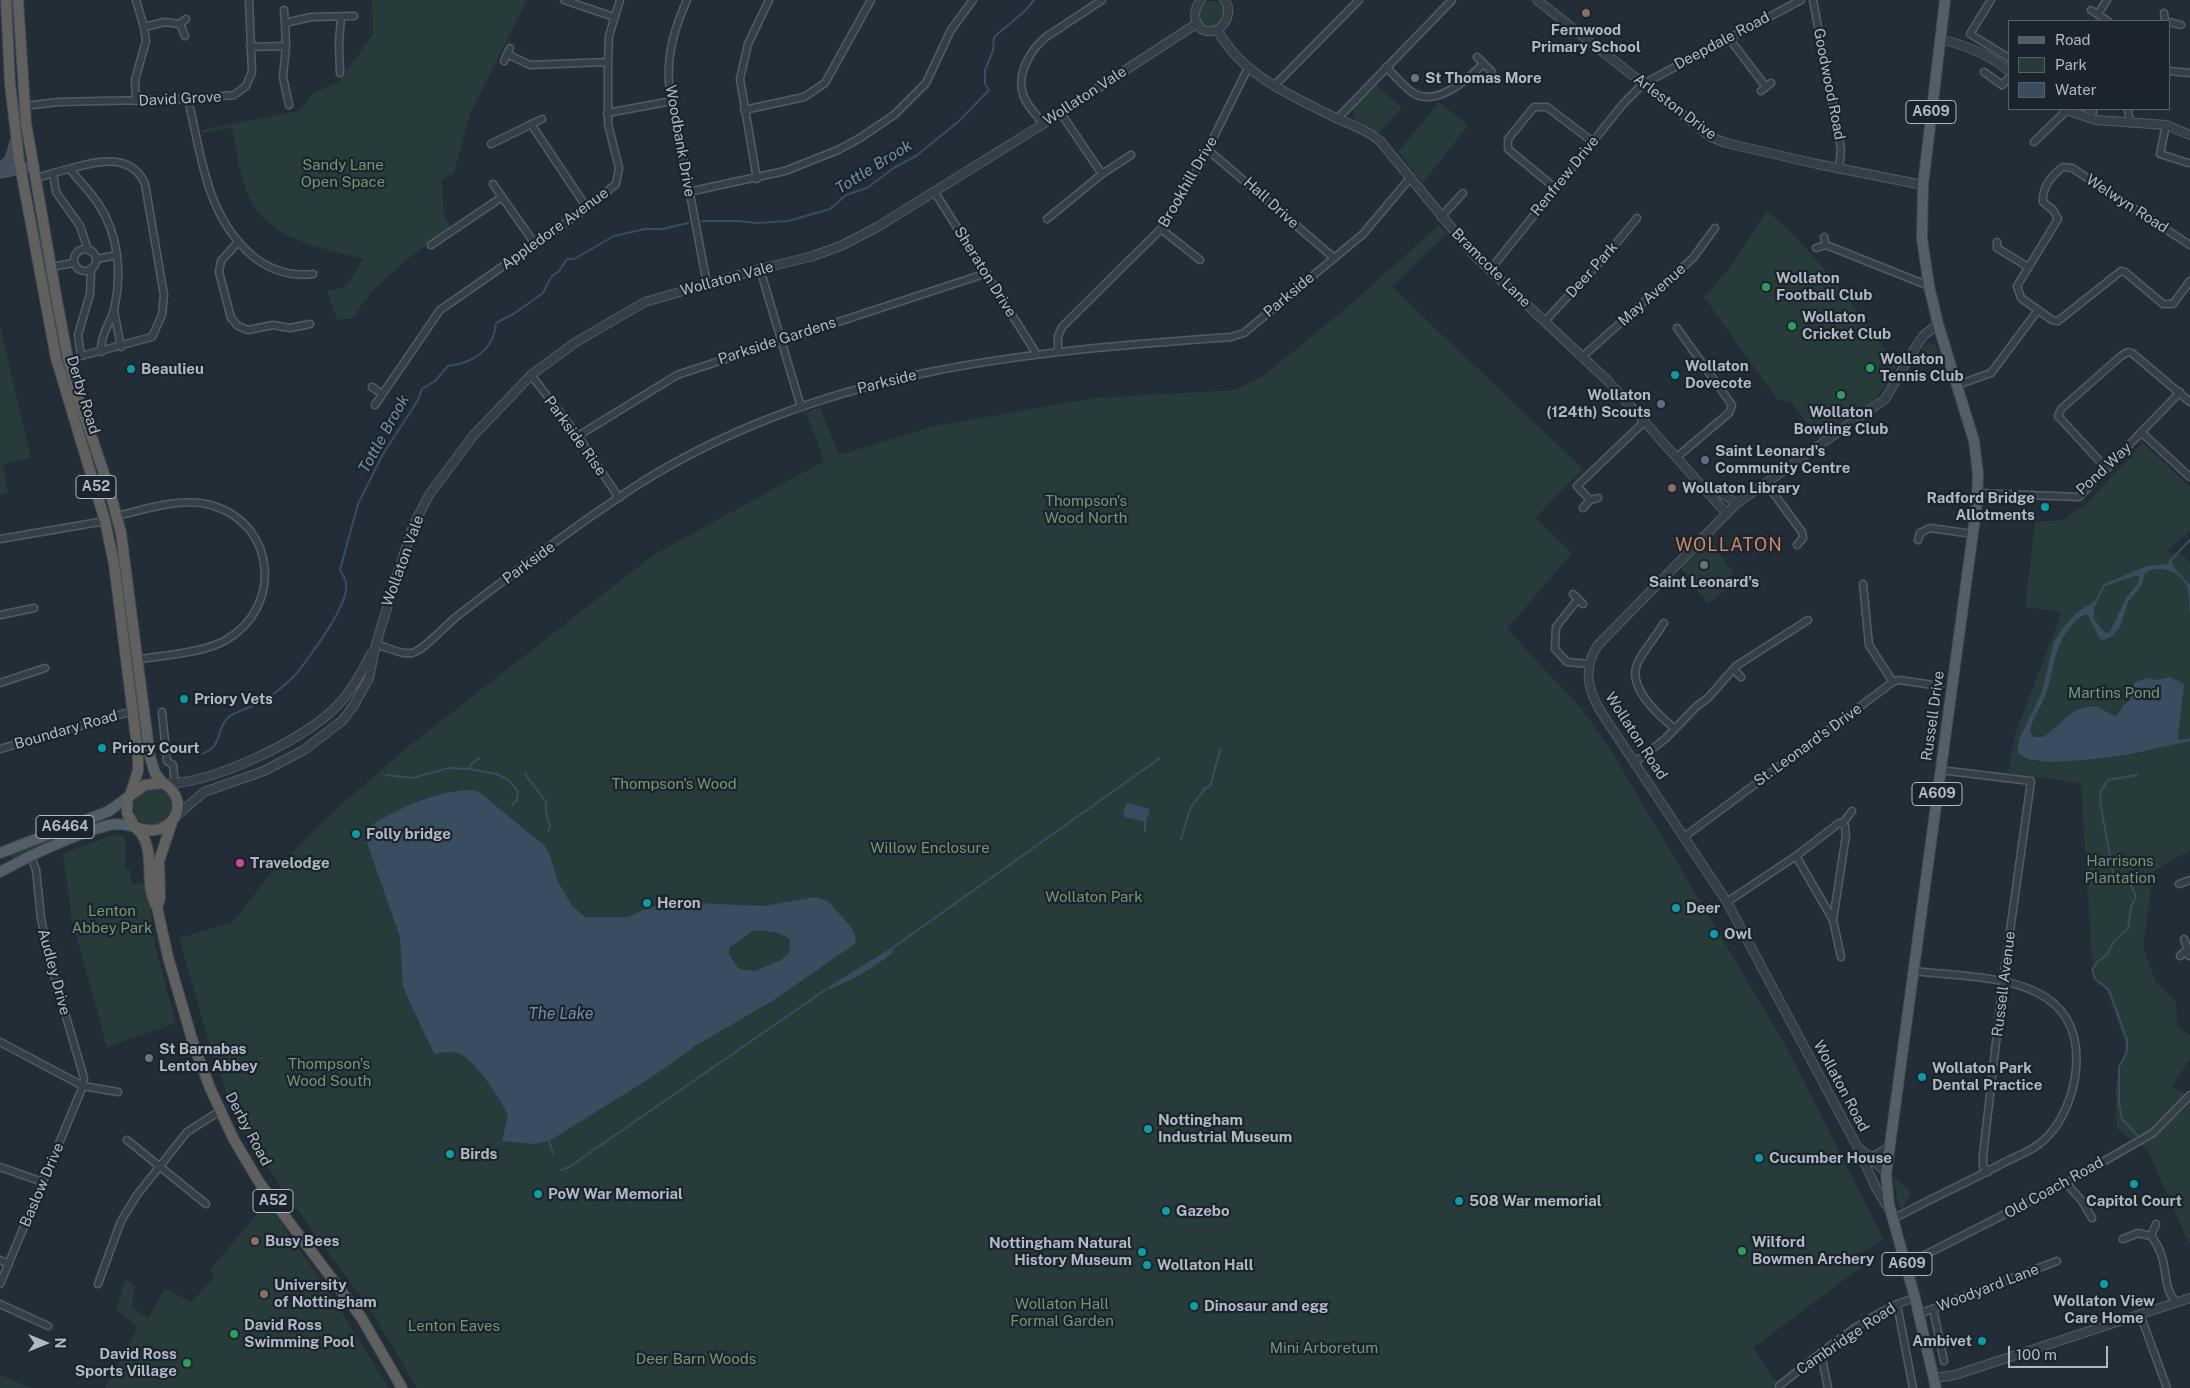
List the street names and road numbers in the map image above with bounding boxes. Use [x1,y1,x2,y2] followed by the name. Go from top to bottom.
[1671,8,1773,74] street label: Deepdale Road
[1809,27,1849,141] street label: Goodwood Road
[1040,62,1130,130] street label: Wollaton Vale
[1630,70,1720,144] street label: Arleston Drive
[661,84,699,198] street label: Woodbank Drive
[138,88,222,110] street label: David Grove
[1906,100,1956,124] road number: A609
[1527,132,1603,220] street label: Renfrew Drive
[1155,133,1221,231] street label: Brookhill Drive
[2083,171,2171,237] street label: Welwyn Road
[1240,174,1302,232] street label: Hall Drive
[498,184,612,274] street label: Appledore Avenue
[950,224,1020,320] street label: Sheraton Drive
[1448,225,1534,311] street label: Bramcote Lane
[1562,238,1622,302] street label: Deer Park
[678,258,776,300] street label: Wollaton Vale
[1615,260,1689,330] street label: May Avenue
[1260,269,1318,321] street label: Parkside
[716,313,838,369] street label: Parkside Gardens
[63,354,103,436] street label: Derby Road
[855,366,919,398] street label: Parkside
[540,393,610,479] street label: Parkside Rise
[2073,439,2135,499] street label: Pond Way
[76,476,116,498] road number: A52
[378,513,428,609] street label: Wollaton Vale
[499,538,559,588] street label: Parkside
[1918,670,1948,762] street label: Russell Drive
[1601,689,1671,783] street label: Wollaton Road
[1750,700,1866,790] street label: St. Leonard's Drive
[12,707,120,753] street label: Boundary Road
[1912,782,1962,806] road number: A609
[36,816,94,839] road number: A6464
[34,927,74,1017] street label: Audley Drive
[1989,930,2019,1038] street label: Russell Avenue
[1809,1037,1873,1135] street label: Wollaton Road
[221,1089,275,1169] street label: Derby Road
[16,1140,68,1230] street label: Baslow Drive
[2001,1153,2107,1223] street label: Old Coach Road
[253,1190,293,1212] road number: A52
[1882,1252,1932,1276] road number: A609
[1934,1260,2042,1316] street label: Woodyard Lane
[1793,1299,1899,1379] street label: Cambridge Road

